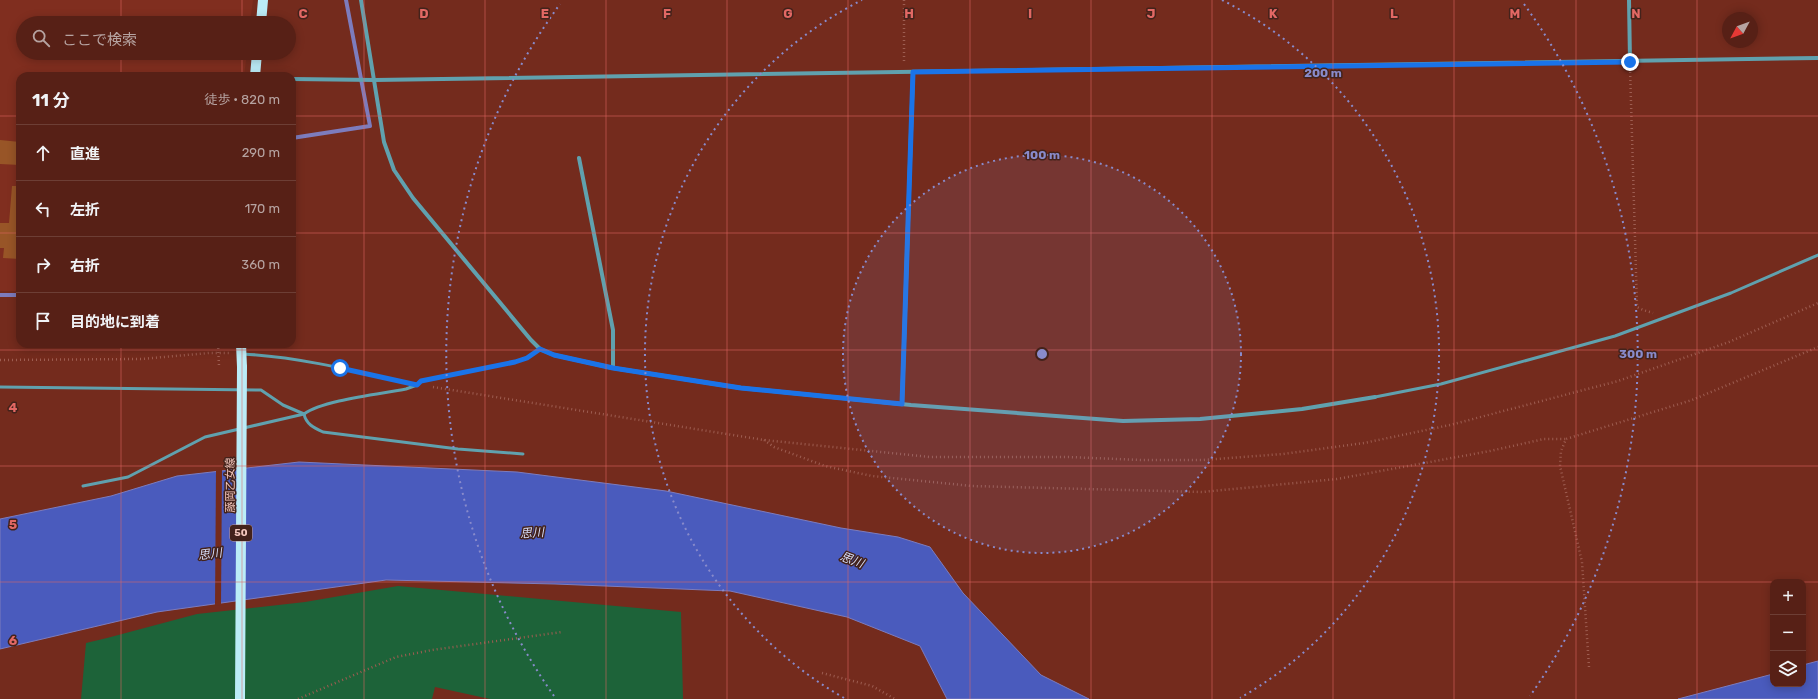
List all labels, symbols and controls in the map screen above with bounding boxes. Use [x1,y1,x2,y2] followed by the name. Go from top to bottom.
[298,6,308,21] text: C
[419,6,429,21] text: D
[541,6,549,21] text: E
[663,6,671,21] text: F
[783,6,793,21] text: G
[904,6,914,21] text: H
[1028,6,1032,21] text: I
[1147,6,1155,21] text: J
[1269,6,1278,21] text: K
[1390,6,1398,21] text: L
[1510,6,1520,21] text: M
[1631,6,1641,21] text: N
[1722,12,1758,48] north arrow
[16,16,296,60] search box
[30,27,52,49] icon: search
[62,31,137,49] text: ここで検索
[1621,53,1639,71] route end
[1304,66,1342,80] text: 200 m
[32,90,70,110] text: 11 分
[204,92,280,107] text: 徒歩 · 820 m
[32,142,54,164] icon: ahead
[70,145,100,163] text: 直進
[242,145,280,160] text: 290 m
[1024,148,1060,162] text: 100 m
[32,198,54,220] icon: left
[70,201,100,219] text: 左折
[245,201,280,216] text: 170 m
[32,254,54,276] icon: right
[70,257,100,275] text: 右折
[241,257,280,272] text: 360 m
[32,310,54,332] icon: arrive
[70,313,160,331] text: 目的地に到着
[1035,347,1049,361] centre of rings
[1619,347,1657,361] text: 300 m
[331,359,349,377] route start
[9,400,18,415] text: 4
[224,458,237,513] street label: 藤岡乙女線
[9,517,17,532] text: 5
[230,525,252,541] road number: 50
[520,525,546,541] water label: 思川
[197,545,225,562] water label: 思川
[838,549,868,572] water label: 思川
[1770,579,1806,687] map controls
[1770,579,1806,615] button: +
[1770,615,1806,651] button: −
[9,633,18,648] text: 6
[1770,651,1806,687] button: layers

